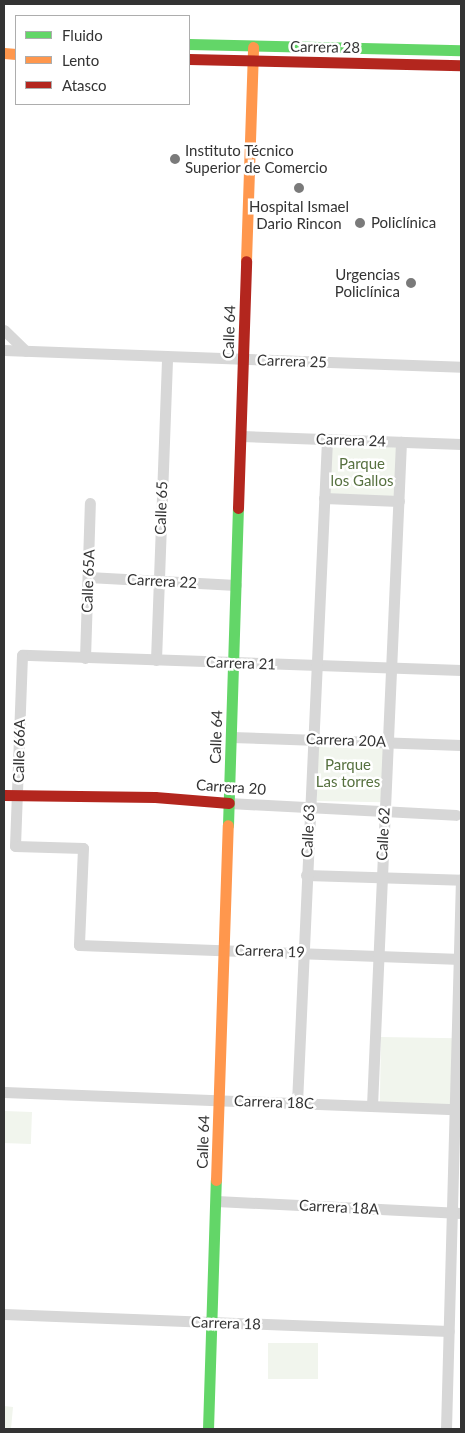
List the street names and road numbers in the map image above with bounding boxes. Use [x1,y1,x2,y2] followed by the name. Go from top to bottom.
[290,37,360,57] street label: Carrera 28
[219,305,239,359] street label: Calle 64
[257,351,327,371] street label: Carrera 25
[316,430,386,450] street label: Carrera 24
[151,481,171,535] street label: Calle 65
[78,549,98,613] street label: Calle 65A
[127,570,197,592] street label: Carrera 22
[206,653,276,673] street label: Carrera 21
[206,710,226,764] street label: Calle 64
[9,719,29,783] street label: Calle 66A
[306,730,386,750] street label: Carrera 20A
[195,776,267,798] street label: Carrera 20
[298,804,318,858] street label: Calle 63
[373,807,393,861] street label: Calle 62
[235,941,305,961] street label: Carrera 19
[234,1092,314,1112] street label: Carrera 18C
[193,1115,213,1169] street label: Calle 64
[298,1196,380,1218] street label: Carrera 18A
[191,1313,261,1333] street label: Carrera 18

